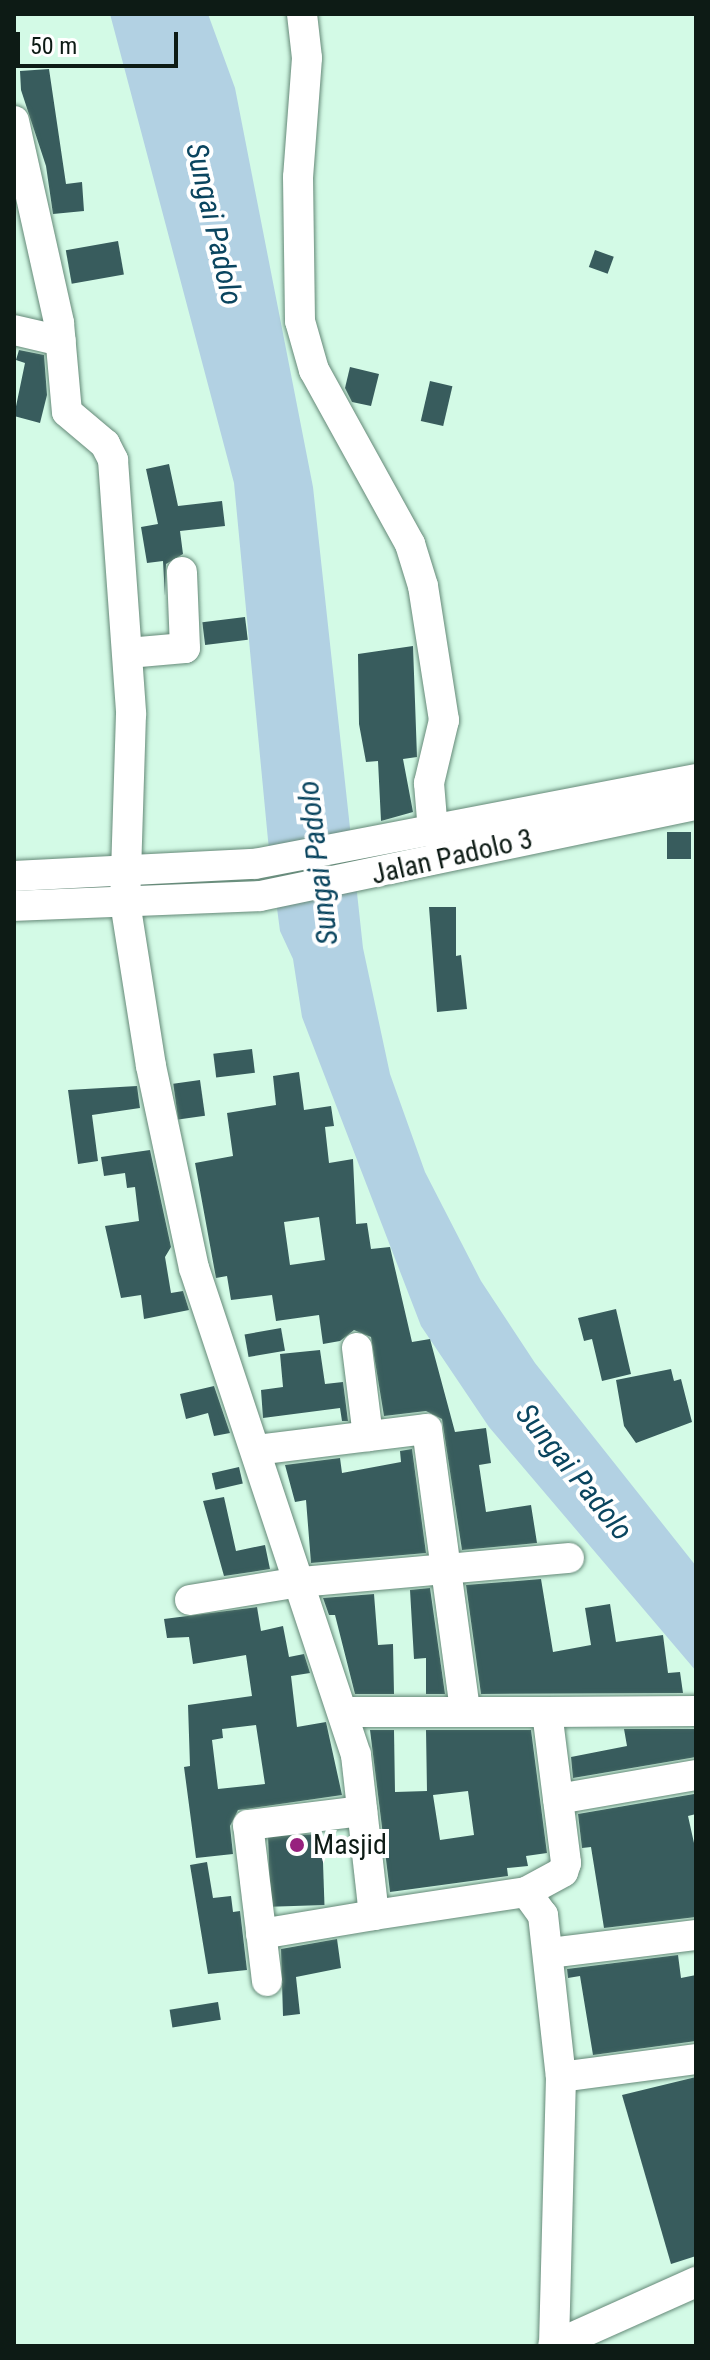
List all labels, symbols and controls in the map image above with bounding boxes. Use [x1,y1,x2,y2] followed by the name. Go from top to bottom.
[20,16,182,66] scale bar
[30,32,77,60] text: 50 m
[178,139,250,309] water label: Sungai Padolo
[290,779,346,947] water label: Sungai Padolo
[368,822,536,892] street label: Jalan Padolo 3
[508,1396,640,1548] water label: Sungai Padolo
[313,1828,387,1862] place label: Masjid
[288,1836,306,1854] marker: Masjid

